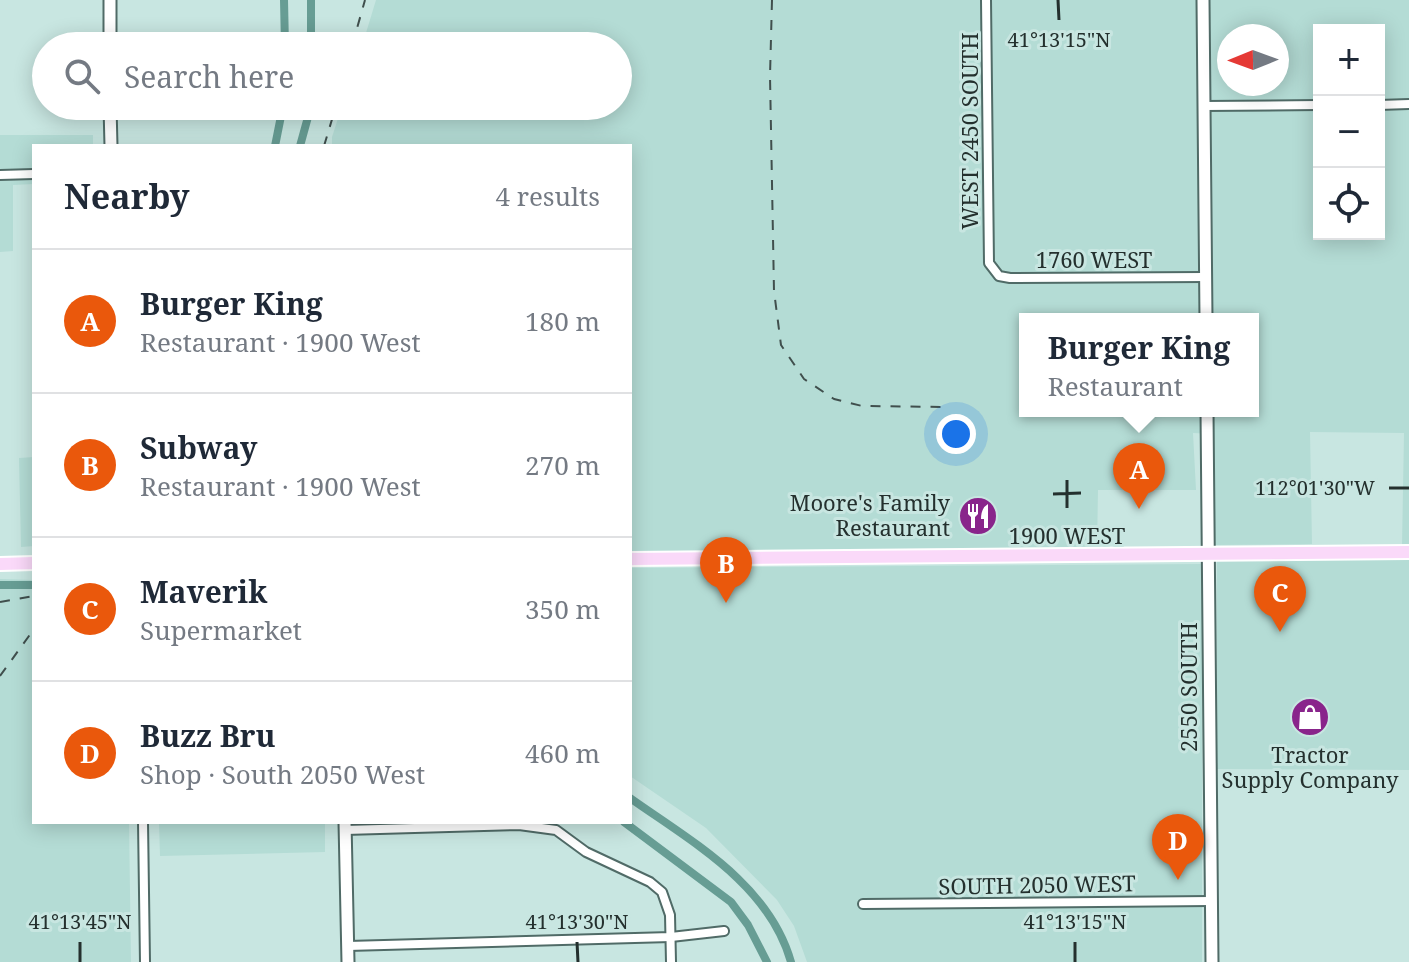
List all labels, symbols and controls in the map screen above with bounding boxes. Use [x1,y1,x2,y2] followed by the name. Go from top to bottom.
[1217,24,1289,96] north arrow
[1313,24,1385,240] map controls
[1313,24,1385,96] button: +
[1008,26,1110,53] text: 41°13'15"N
[32,32,632,120] search box
[954,32,984,230] street label: WEST 2450 SOUTH
[60,54,104,98] icon: search
[124,56,294,97] text: Search here
[1313,96,1385,168] button: −
[1313,168,1385,240] button: locate
[64,173,190,219] text: Nearby
[495,178,600,214] text: 4 results
[1036,244,1153,274] street label: 1760 WEST
[140,283,323,324] text: Burger King
[80,303,100,339] text: A
[525,303,600,339] text: 180 m
[1019,313,1259,417] popup
[140,324,421,360] text: Restaurant · 1900 West
[1048,327,1230,368] text: Burger King
[1048,368,1183,404] text: Restaurant
[936,414,976,454] your location
[140,427,257,468] text: Subway
[1113,443,1165,509] pin: A
[81,447,99,483] text: B
[525,447,600,483] text: 270 m
[140,468,421,504] text: Restaurant · 1900 West
[1255,474,1375,501] text: 112°01'30"W
[790,487,951,542] place label: Moore's Family Restaurant
[957,495,999,537] restaurant icon: Moore's Family Restaurant
[1009,520,1126,550] street label: 1900 WEST
[700,537,752,603] pin: B
[1254,566,1306,632] pin: C
[140,571,267,612] text: Maverik
[81,591,99,627] text: C
[525,591,600,627] text: 350 m
[140,612,302,648] text: Supermarket
[1173,622,1203,752] street label: 2550 SOUTH
[1289,696,1331,738] shop icon: Tractor Supply Company
[140,715,276,756] text: Buzz Bru
[80,735,100,771] text: D
[525,735,600,771] text: 460 m
[1222,739,1399,794] place label: Tractor Supply Company
[140,756,425,792] text: Shop · South 2050 West
[1152,814,1204,880] pin: D
[938,867,1136,901] street label: SOUTH 2050 WEST
[29,908,131,935] text: 41°13'45"N
[526,908,628,935] text: 41°13'30"N
[1024,908,1126,935] text: 41°13'15"N

